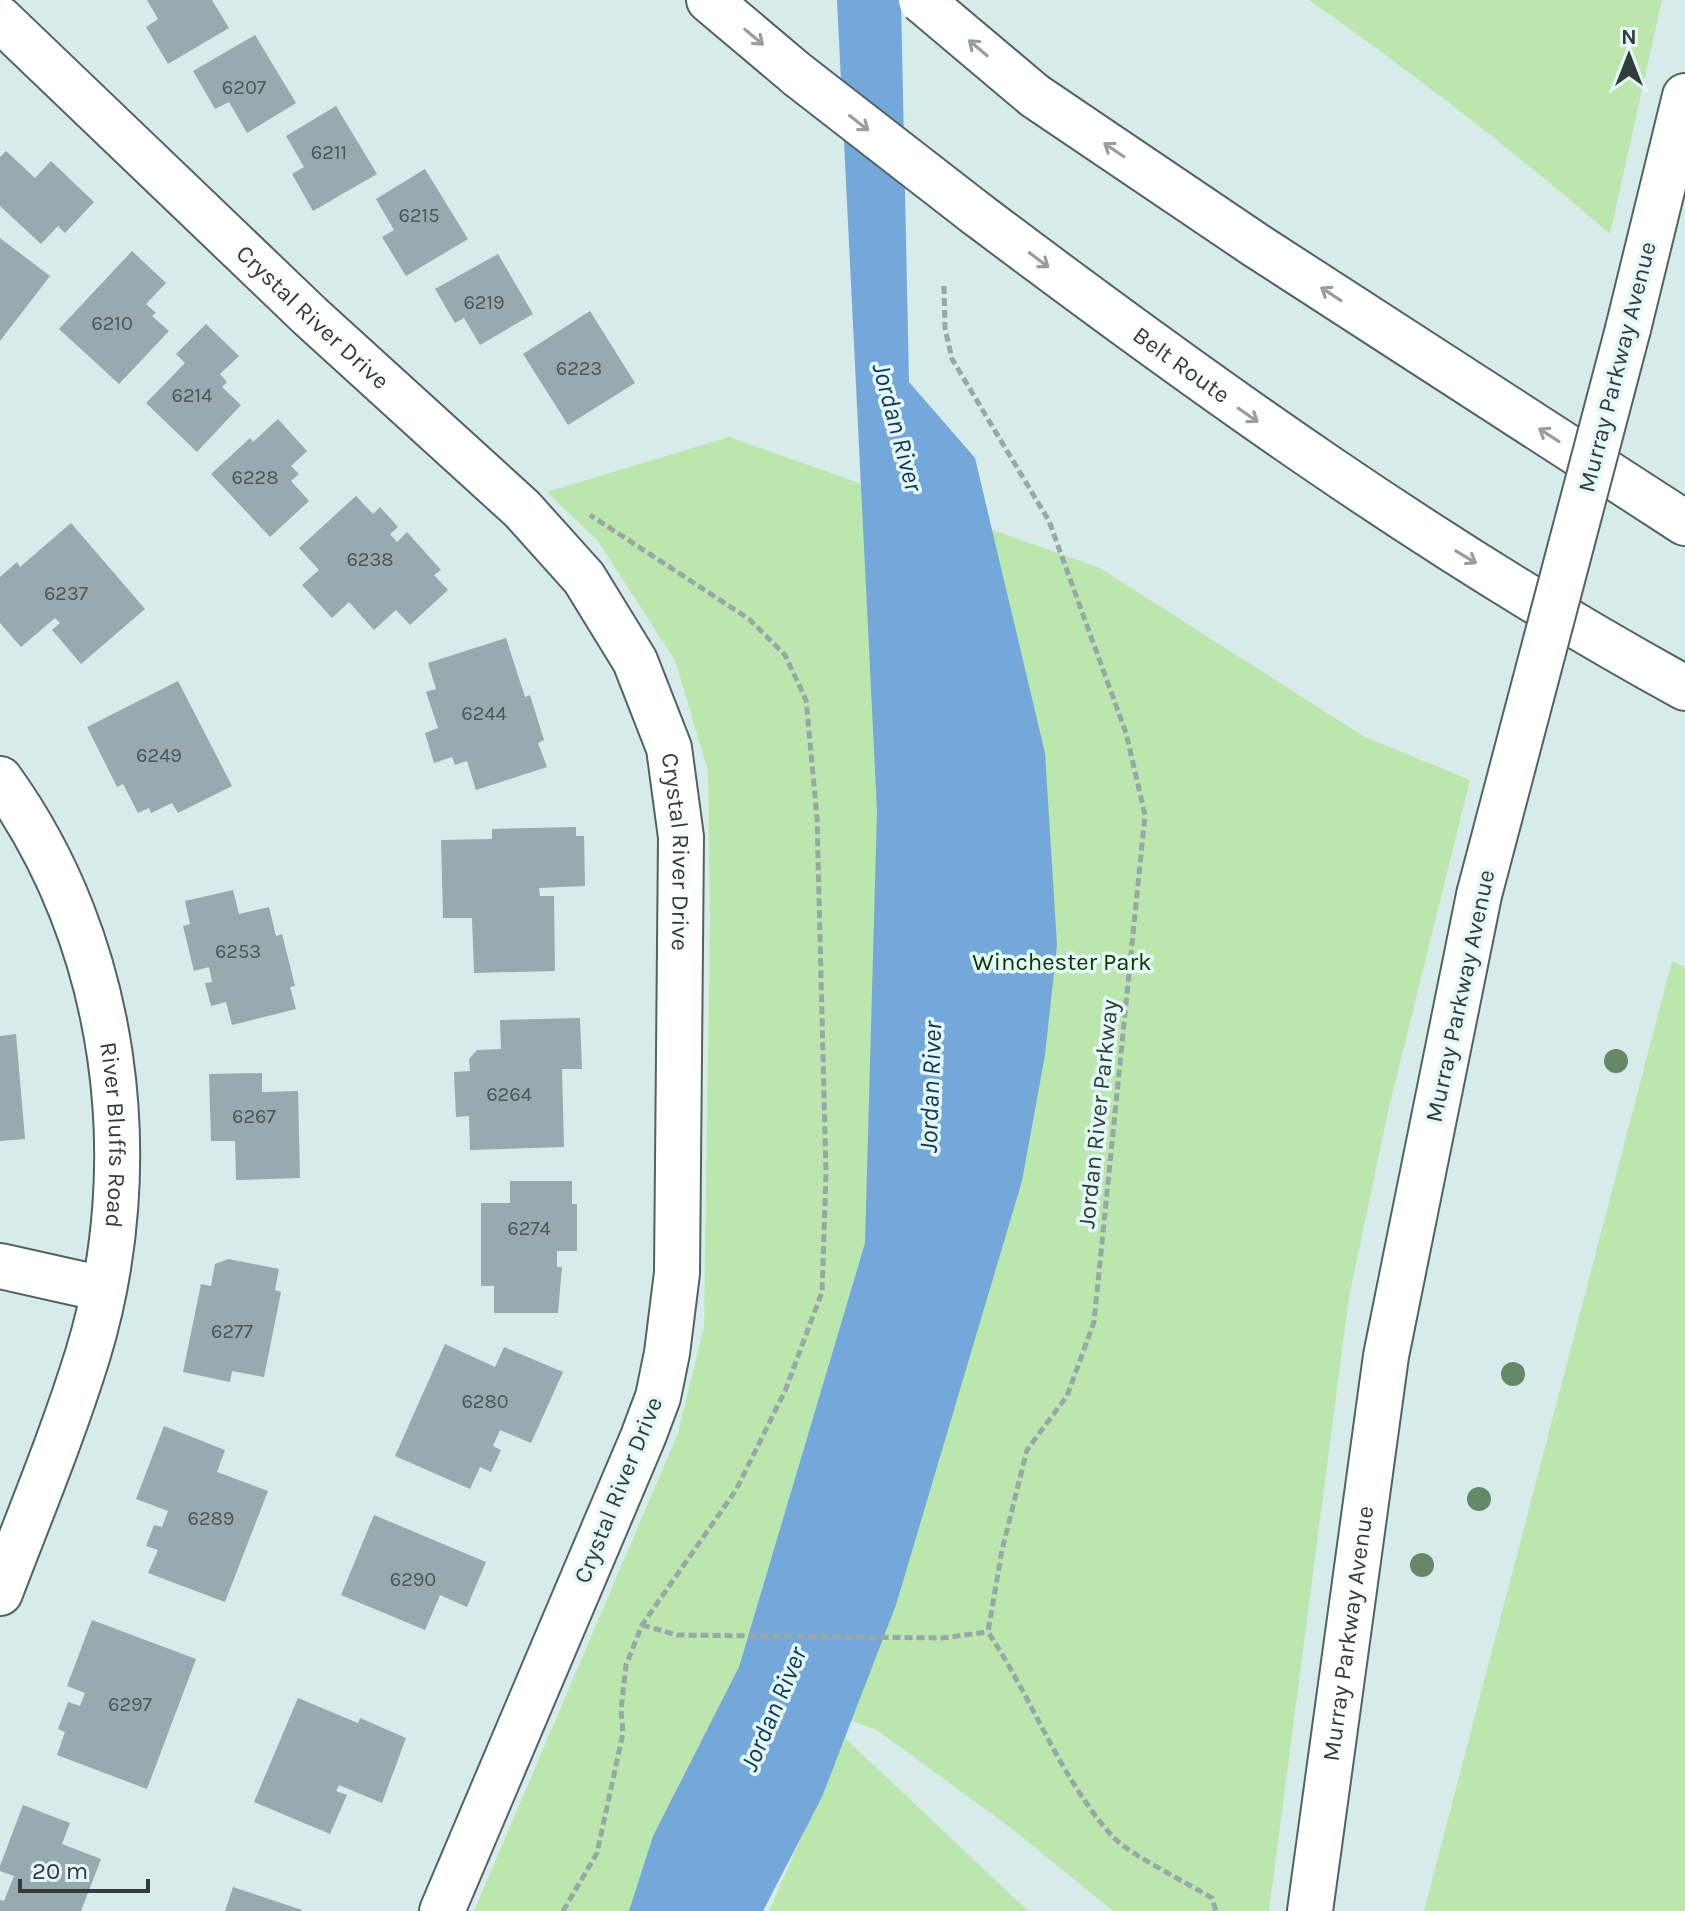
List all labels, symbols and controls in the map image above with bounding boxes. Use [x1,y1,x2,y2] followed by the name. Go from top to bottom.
[1589,16,1669,96] north arrow
[1621,24,1637,50] text: N
[743,28,763,46] one-way arrow
[968,39,989,57] one-way arrow
[222,76,267,99] house number: 6207
[848,114,869,132] one-way arrow
[311,141,347,164] house number: 6211
[1104,142,1126,158] one-way arrow
[399,204,439,227] house number: 6215
[231,239,395,395] street label: Crystal River Drive
[1572,239,1662,495] street label: Murray Parkway Avenue
[1028,252,1049,269] one-way arrow
[1320,285,1343,301] one-way arrow
[463,291,505,314] house number: 6219
[91,312,133,335] house number: 6210
[1128,321,1235,409] street label: Belt Route
[556,357,602,380] house number: 6223
[865,359,930,496] water label: Jordan River
[172,384,212,407] house number: 6214
[1237,407,1259,423] one-way arrow
[1538,427,1561,443] one-way arrow
[232,466,278,489] house number: 6228
[346,548,394,571] house number: 6238
[1454,550,1477,566] one-way arrow
[44,582,89,605] house number: 6237
[461,702,507,725] house number: 6244
[136,744,182,767] house number: 6249
[656,751,695,951] street label: Crystal River Drive
[1420,867,1500,1125] street label: Murray Parkway Avenue
[215,940,261,963] house number: 6253
[972,948,1152,976] park label: Winchester Park
[1072,998,1124,1230] street label: Jordan River Parkway
[913,1019,948,1153] water label: Jordan River
[94,1040,131,1229] street label: River Bluffs Road
[486,1083,532,1106] house number: 6264
[232,1105,277,1128] house number: 6267
[507,1217,551,1240] house number: 6274
[211,1320,254,1343] house number: 6277
[461,1390,509,1413] house number: 6280
[568,1393,668,1587] street label: Crystal River Drive
[1317,1504,1379,1763] street label: Murray Parkway Avenue
[188,1507,234,1530] house number: 6289
[390,1568,436,1591] house number: 6290
[733,1641,814,1776] water label: Jordan River
[108,1693,153,1716] house number: 6297
[20,1843,148,1893] scale bar
[32,1857,88,1885] text: 20 m

